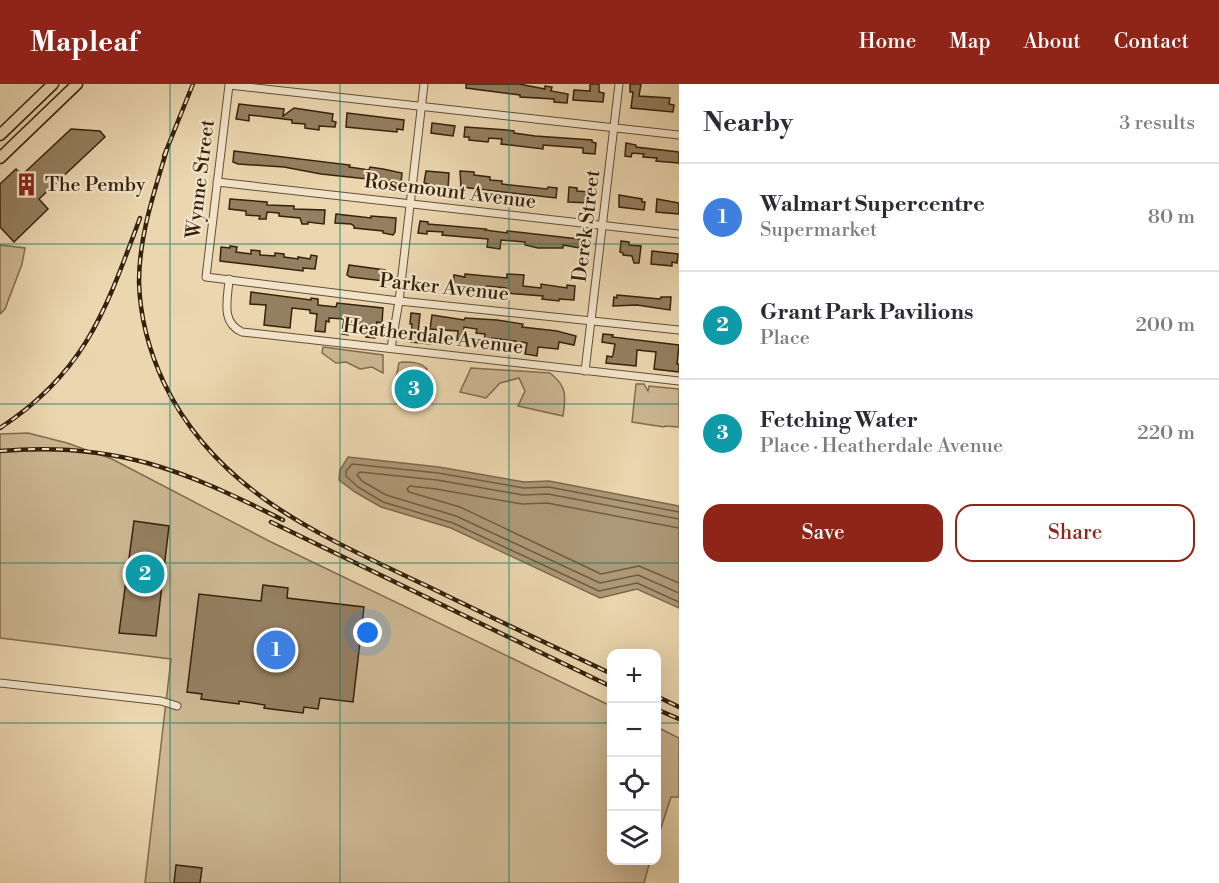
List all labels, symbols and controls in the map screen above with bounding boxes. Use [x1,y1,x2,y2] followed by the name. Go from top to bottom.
[30,25,138,60] text: Mapleaf
[859,29,916,55] text: Home
[949,29,991,55] text: Map
[1024,29,1081,55] text: About
[1114,29,1189,55] text: Contact
[703,107,793,139] text: Nearby
[1119,111,1195,136] text: 3 results
[181,118,221,241] street label: Wynne Street
[568,168,606,284] street label: Derek Street
[363,169,537,215] street label: Rosemount Avenue
[14,172,40,198] building icon: The Pemby
[45,173,146,198] place label: The Pemby
[760,191,985,218] text: Walmart Supercentre
[718,205,727,230] text: 1
[1148,205,1195,230] text: 80 m
[760,218,877,243] text: Supermarket
[378,269,510,307] street label: Parker Avenue
[760,299,974,326] text: Grant Park Pavilions
[716,313,729,338] text: 2
[1135,313,1195,338] text: 200 m
[341,314,525,360] street label: Heatherdale Avenue
[760,326,810,351] text: Place
[394,366,434,412] pin: 3
[760,407,918,434] text: Fetching Water
[716,421,729,446] text: 3
[1137,421,1195,446] text: 220 m
[760,434,1003,459] text: Place · Heatherdale Avenue
[703,504,943,562] button: Save
[955,504,1195,562] button: Share
[126,552,164,596] pin: 2
[353,618,382,647] your location
[256,628,296,672] pin: 1
[607,649,661,865] map controls
[607,649,661,703] button: +
[607,703,661,757] button: −
[607,757,661,811] button: locate
[607,811,661,865] button: layers

